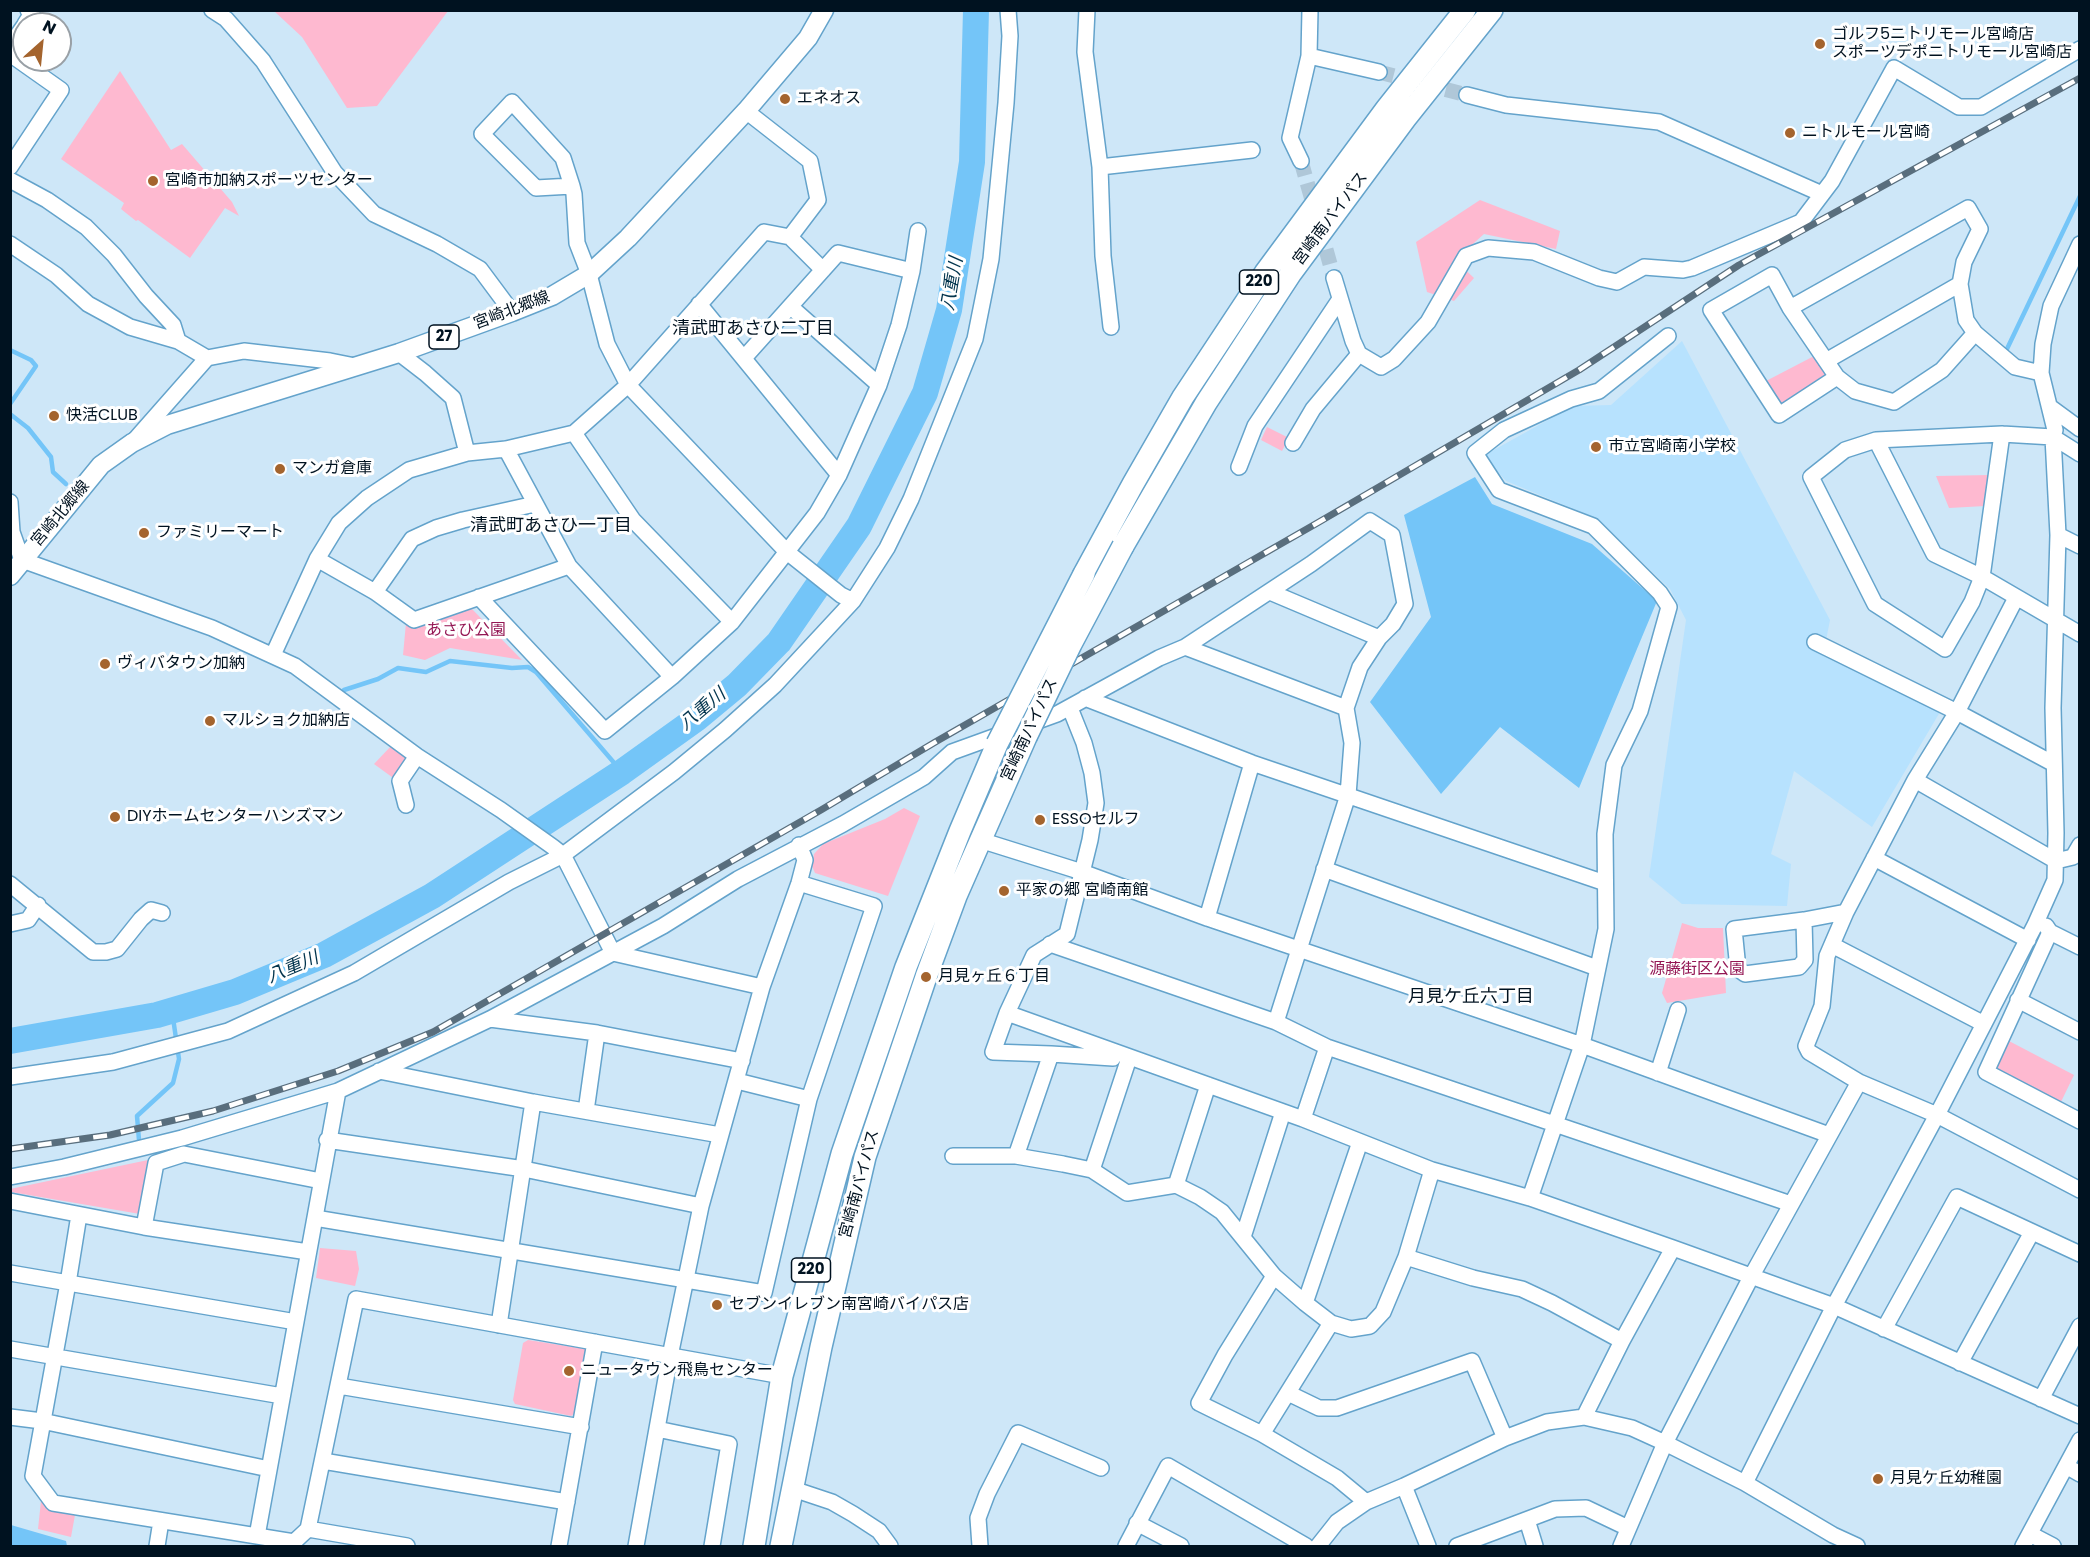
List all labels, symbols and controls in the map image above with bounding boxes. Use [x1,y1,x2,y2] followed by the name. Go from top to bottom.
[12,12,72,72] north arrow
[39,14,60,40] text: N
[1832,25,2072,63] place label: ゴルフ5ニトリモール宮崎店 スポーツデポニトリモール宮崎店
[1813,37,1827,51] marker: ゴルフ5ニトリモール宮崎店 スポーツデポニトリモール宮崎店
[797,89,861,109] place label: エネオス
[778,92,792,106] marker: エネオス
[1802,123,1930,143] place label: ニトルモール宮崎
[1783,126,1797,140] marker: ニトルモール宮崎
[1290,168,1372,270] street label: 宮崎南バイパス
[165,171,373,191] place label: 宮崎市加納スポーツセンター
[146,174,160,188] marker: 宮崎市加納スポーツセンター
[938,256,968,312] water label: 八重川
[1240,270,1278,294] road number: 220
[471,288,553,334] street label: 宮崎北郷線
[672,318,834,340] district label: 清武町あさひ二丁目
[429,325,459,349] road number: 27
[66,406,138,426] place label: 快活CLUB
[47,409,61,423] marker: 快活CLUB
[1608,437,1736,457] place label: 市立宮崎南小学校
[1589,440,1603,454] marker: 市立宮崎南小学校
[292,459,372,479] place label: マンガ倉庫
[273,462,287,476] marker: マンガ倉庫
[28,477,94,551] street label: 宮崎北郷線
[470,515,632,537] district label: 清武町あさひ一丁目
[156,523,284,543] place label: ファミリーマート
[137,526,151,540] marker: ファミリーマート
[426,621,506,641] park label: あさひ公園
[117,654,245,674] place label: ヴィバタウン加納
[98,657,112,671] marker: ヴィバタウン加納
[998,675,1062,785] street label: 宮崎南バイパス
[675,684,731,736] water label: 八重川
[222,711,350,731] place label: マルショク加納店
[203,714,217,728] marker: マルショク加納店
[127,807,344,827] place label: DIYホームセンターハンズマン
[108,810,122,824] marker: DIYホームセンターハンズマン
[1052,810,1140,830] place label: ESSOセルフ
[1033,813,1047,827] marker: ESSOセルフ
[1016,881,1148,901] place label: 平家の郷 宮崎南館
[997,884,1011,898] marker: 平家の郷 宮崎南館
[264,948,322,988] water label: 八重川
[1649,960,1745,980] park label: 源藤街区公園
[938,967,1050,987] place label: 月見ヶ丘６丁目
[919,970,933,984] marker: 月見ヶ丘６丁目
[1408,986,1534,1008] district label: 月見ケ丘六丁目
[836,1127,884,1241] street label: 宮崎南バイパス
[792,1258,830,1282] road number: 220
[729,1295,969,1315] place label: セブンイレブン南宮崎バイパス店
[710,1298,724,1312] marker: セブンイレブン南宮崎バイパス店
[581,1361,773,1381] place label: ニュータウン飛鳥センター
[562,1364,576,1378] marker: ニュータウン飛鳥センター
[1890,1469,2002,1489] place label: 月見ケ丘幼稚園
[1871,1472,1885,1486] marker: 月見ケ丘幼稚園

